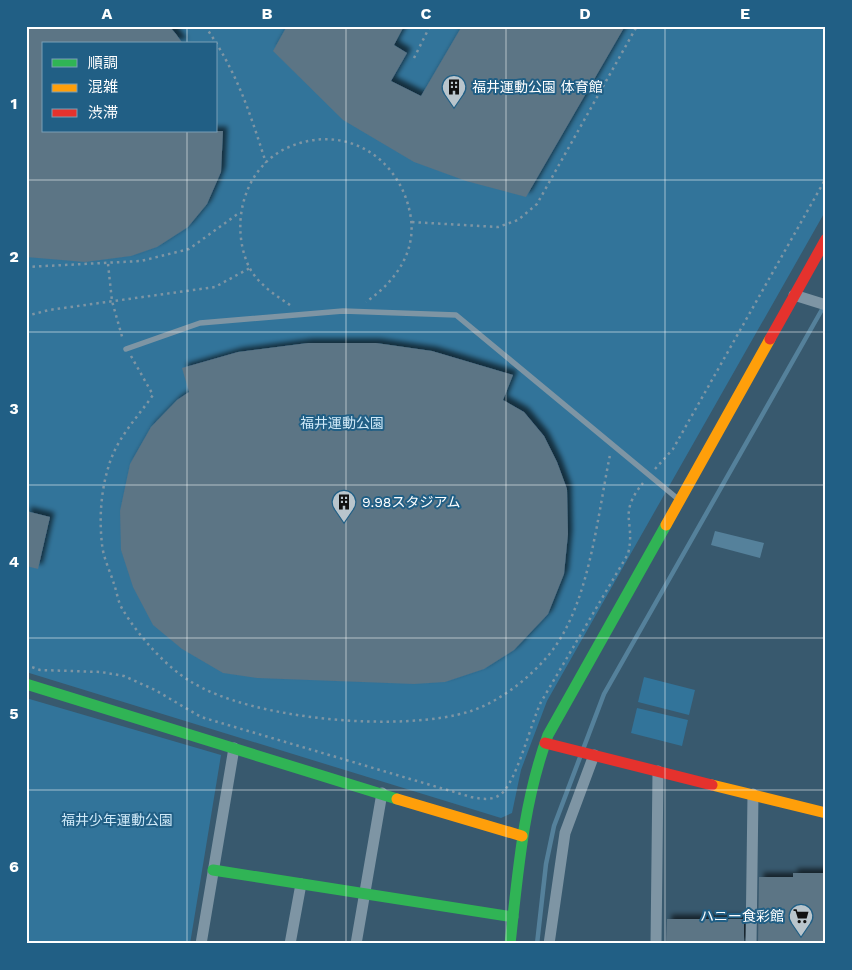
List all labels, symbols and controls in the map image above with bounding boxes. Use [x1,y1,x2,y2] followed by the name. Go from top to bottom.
[102,4,113,23] text: A
[262,4,273,23] text: B
[421,4,432,23] text: C
[579,4,591,23] text: D
[740,4,750,23] text: E
[42,42,218,132] legend
[88,54,118,72] text: 順調
[441,74,467,108] building icon: 福井運動公園 体育館
[88,78,118,96] text: 混雑
[472,79,603,95] place label: 福井運動公園 体育館
[11,94,17,113] text: 1
[88,104,118,122] text: 渋滞
[9,247,19,266] text: 2
[9,399,19,418] text: 3
[300,415,384,431] park label: 福井運動公園
[331,489,357,523] building icon: 9.98スタジアム
[362,494,460,510] place label: 9.98スタジアム
[9,552,19,571] text: 4
[9,704,19,723] text: 5
[61,812,173,828] park label: 福井少年運動公園
[9,857,19,876] text: 6
[788,903,814,937] supermarket icon: ハニー食彩館
[700,908,784,924] place label: ハニー食彩館

